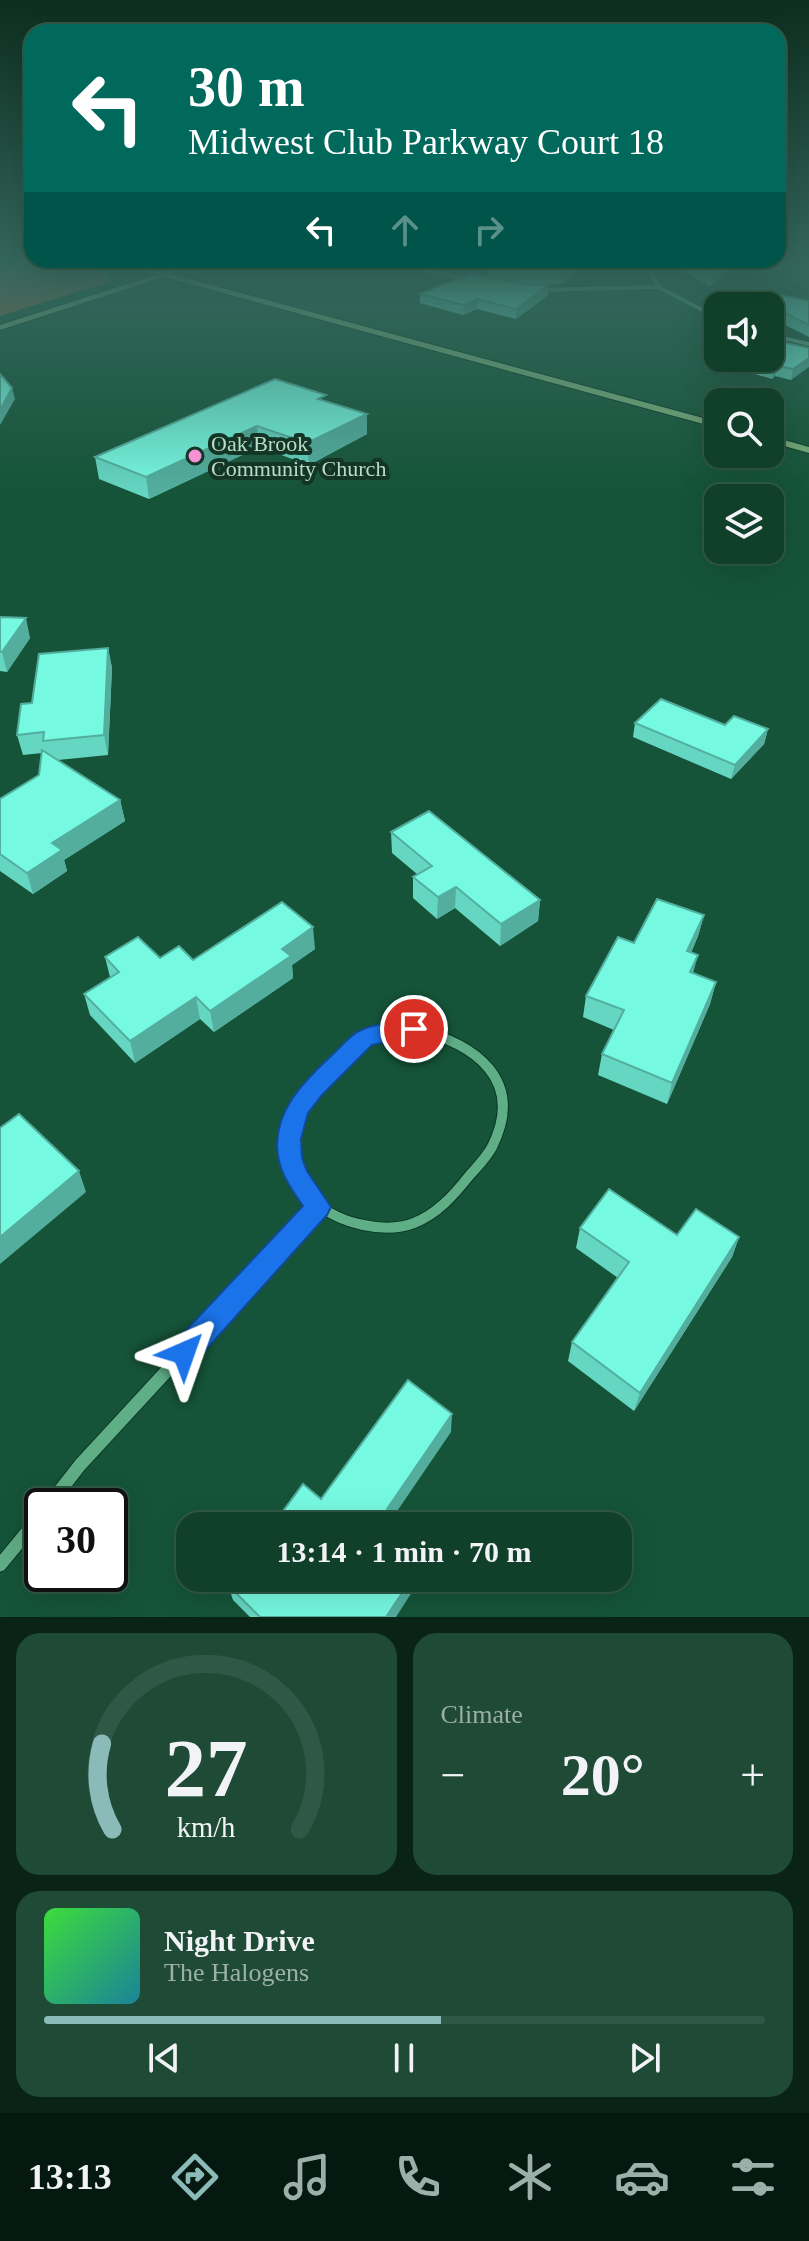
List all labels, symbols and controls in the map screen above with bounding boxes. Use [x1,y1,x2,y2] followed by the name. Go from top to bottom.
[56,56,160,160] icon: left
[188,56,305,118] text: 30 m
[188,122,664,162] text: Midwest Club Parkway Court 18
[299,208,343,252] icon: left
[383,208,427,252] icon: ahead
[467,208,511,252] icon: right
[704,292,784,564] map controls
[704,292,784,372] button: sound
[704,388,784,468] button: search
[211,431,386,481] place label: Oak Brook Community Church
[186,447,204,465] marker: Oak Brook Community Church
[704,484,784,564] button: layers
[380,995,448,1063] pin
[392,1007,436,1051] icon: arrive
[142,1311,226,1395] position arrow
[24,1488,128,1592] speed limit sign: 30
[277,1535,532,1568] text: 13:14 · 1 min · 70 m
[441,1700,523,1729] text: Climate
[165,1722,248,1814] text: 27
[561,1742,645,1808] text: 20°
[441,1751,465,1800] text: −
[740,1751,765,1800] text: +
[177,1812,236,1843] text: km/h
[164,1924,315,1957] text: Night Drive
[164,1958,309,1987] text: The Halogens
[142,2036,186,2080] icon: previous
[382,2036,426,2080] icon: pause
[623,2036,667,2080] icon: next
[167,2149,223,2205] icon: directions
[279,2149,335,2205] icon: music
[390,2149,446,2205] icon: phone
[502,2149,558,2205] icon: climate
[614,2149,670,2205] icon: car
[725,2149,781,2205] icon: filters
[28,2157,112,2197] text: 13:13

